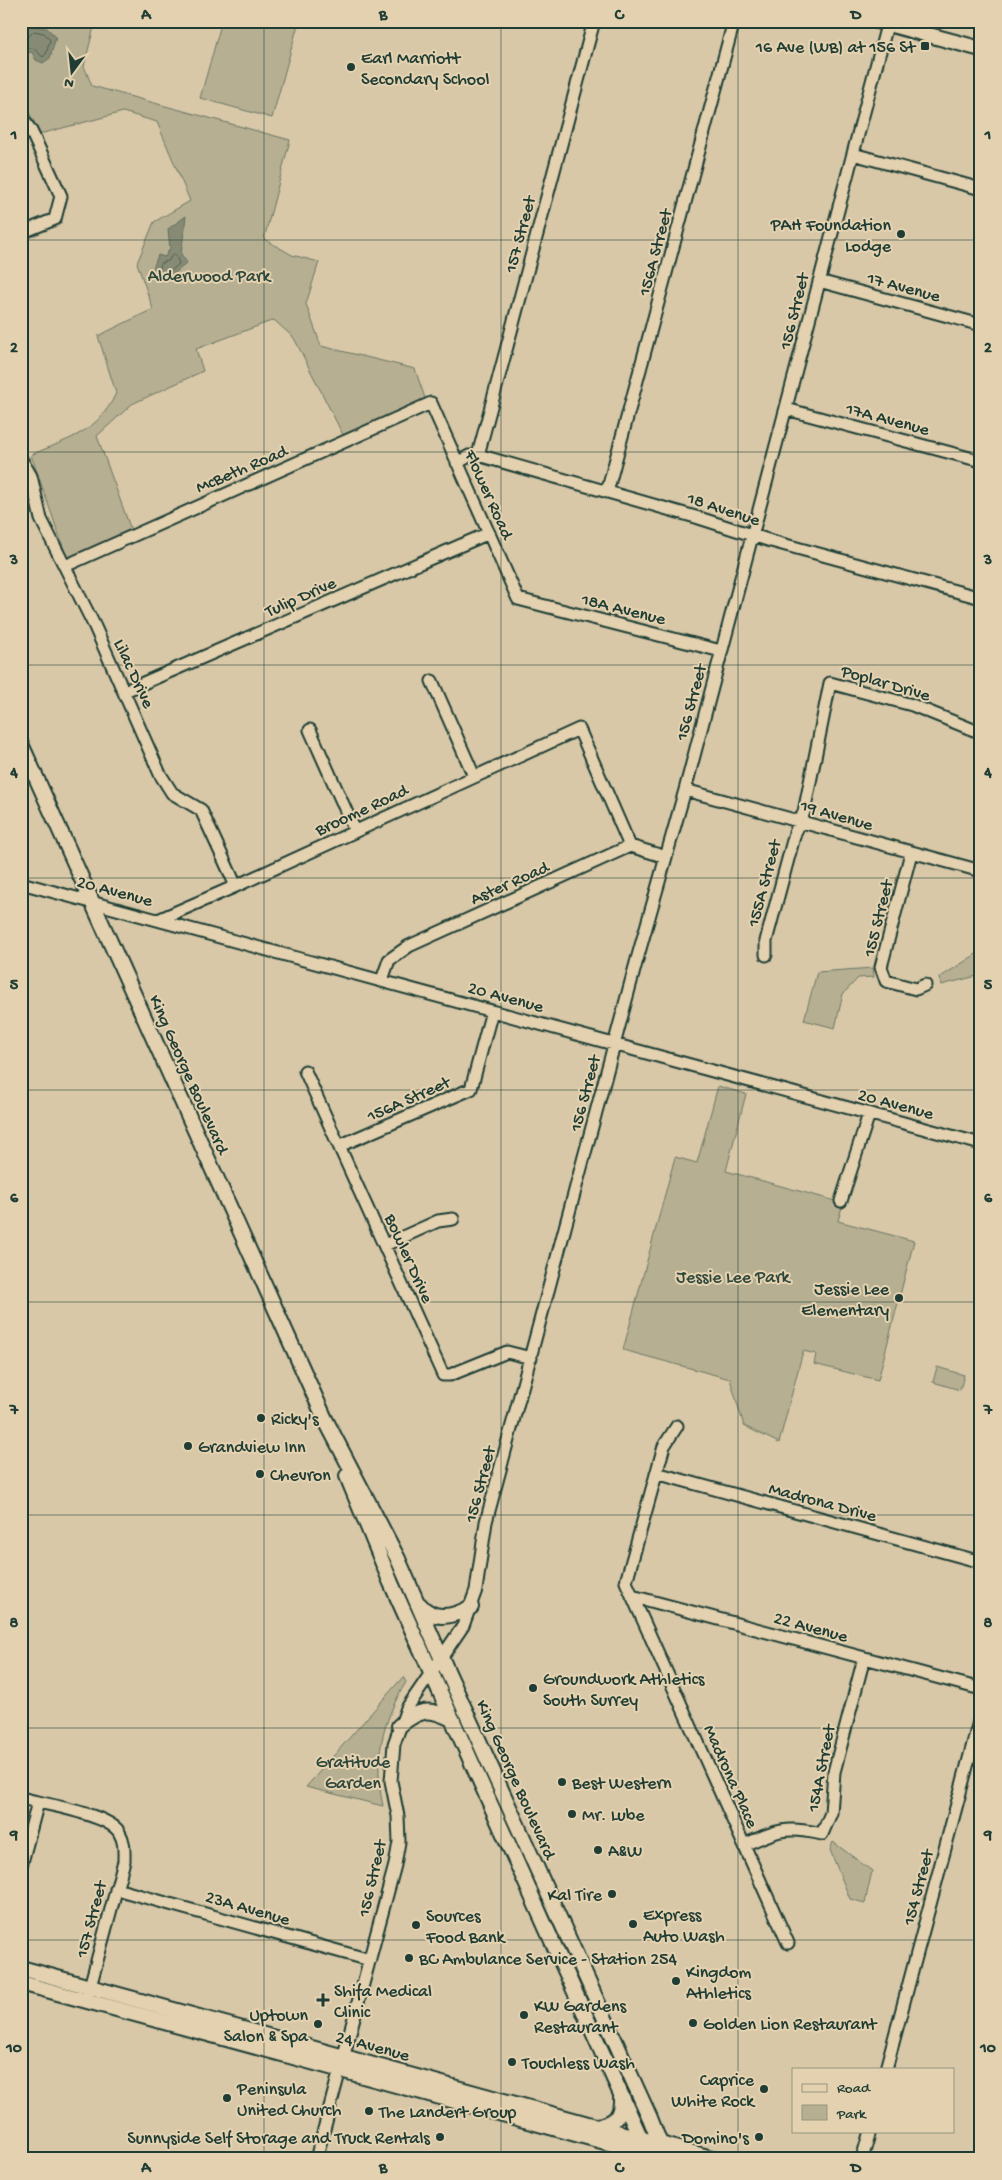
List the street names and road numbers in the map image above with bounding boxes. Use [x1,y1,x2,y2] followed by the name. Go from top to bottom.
[501,192,542,276] street label: 157 Street
[635,205,678,299] street label: 156A Street
[863,268,943,308] street label: 17 Avenue
[776,270,815,353] street label: 156 Street
[842,399,932,442] street label: 17A Avenue
[193,441,292,499] street label: McBeth Road
[458,446,517,544] street label: Flower Road
[683,488,763,532] street label: 18 Avenue
[261,573,340,624] street label: Tulip Drive
[578,590,668,631] street label: 18A Avenue
[108,636,158,713] street label: Lilac Drive
[672,661,713,744] street label: 156 Street
[837,661,933,707] street label: Poplar Drive
[311,780,413,842] street label: Broome Road
[797,796,876,837] street label: 19 Avenue
[743,836,788,930] street label: 155A Street
[467,857,554,911] street label: Aster Road
[74,872,155,913] street label: 20 Avenue
[860,876,900,960] street label: 155 Street
[465,978,546,1019] street label: 20 Avenue
[143,992,233,1159] street label: King George Boulevard
[566,1052,607,1135] street label: 156 Street
[363,1072,455,1128] street label: 156A Street
[855,1085,936,1126] street label: 20 Avenue
[378,1210,437,1308] street label: Bowler Drive
[461,1443,502,1526] street label: 156 Street
[766,1479,879,1528] street label: Madrona Drive
[771,1608,850,1649] street label: 22 Avenue
[470,1697,560,1864] street label: King George Boulevard
[698,1722,762,1833] street label: Madrona Place
[804,1722,841,1815] street label: 154A Street
[354,1837,393,1920] street label: 156 Street
[899,1846,940,1929] street label: 154 Street
[72,1877,113,1961] street label: 157 Street
[203,1887,293,1932] street label: 23A Avenue
[333,2027,412,2068] street label: 24 Avenue

